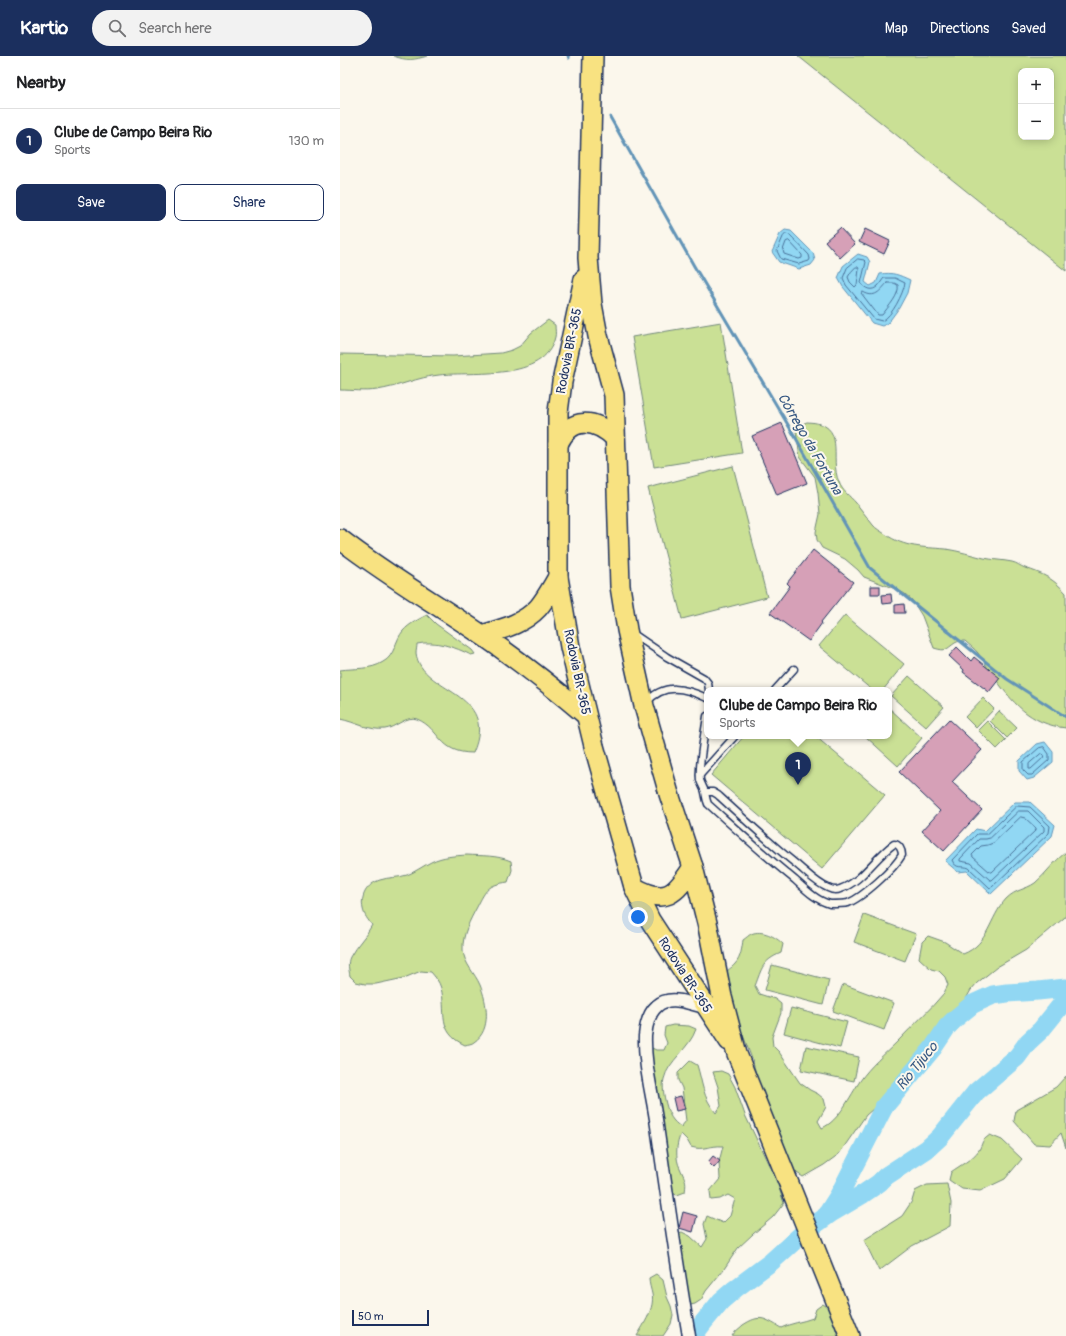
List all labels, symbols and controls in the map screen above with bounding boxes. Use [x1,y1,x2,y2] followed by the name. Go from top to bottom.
[92,10,372,46] search box
[20,16,68,40] text: Kartio
[106,17,128,39] icon: search
[138,19,212,38] text: Search here
[885,20,908,37] text: Map
[930,20,989,37] text: Directions
[1011,20,1046,37] text: Saved
[1018,68,1054,140] map controls
[1018,68,1054,104] button: +
[16,72,65,93] text: Nearby
[1018,104,1054,140] button: −
[54,123,212,142] text: Clube de Campo Beira Rio
[26,133,32,149] text: 1
[288,133,324,149] text: 130 m
[54,142,90,158] text: Sports
[16,184,166,221] button: Save
[174,184,324,221] button: Share
[553,307,585,395] street label: Rodovia BR-365
[774,390,847,499] water label: Córrego da Fortuna
[560,628,594,716] street label: Rodovia BR-365
[704,687,892,739] popup
[719,696,877,715] text: Clube de Campo Beira Rio
[719,715,755,731] text: Sports
[785,752,811,785] pin: 1
[628,907,648,927] your location
[655,934,715,1016] street label: Rodovia BR-365
[893,1038,942,1093] water label: Rio Tijuco
[352,1308,429,1327] scale bar
[358,1310,384,1323] text: 50 m

